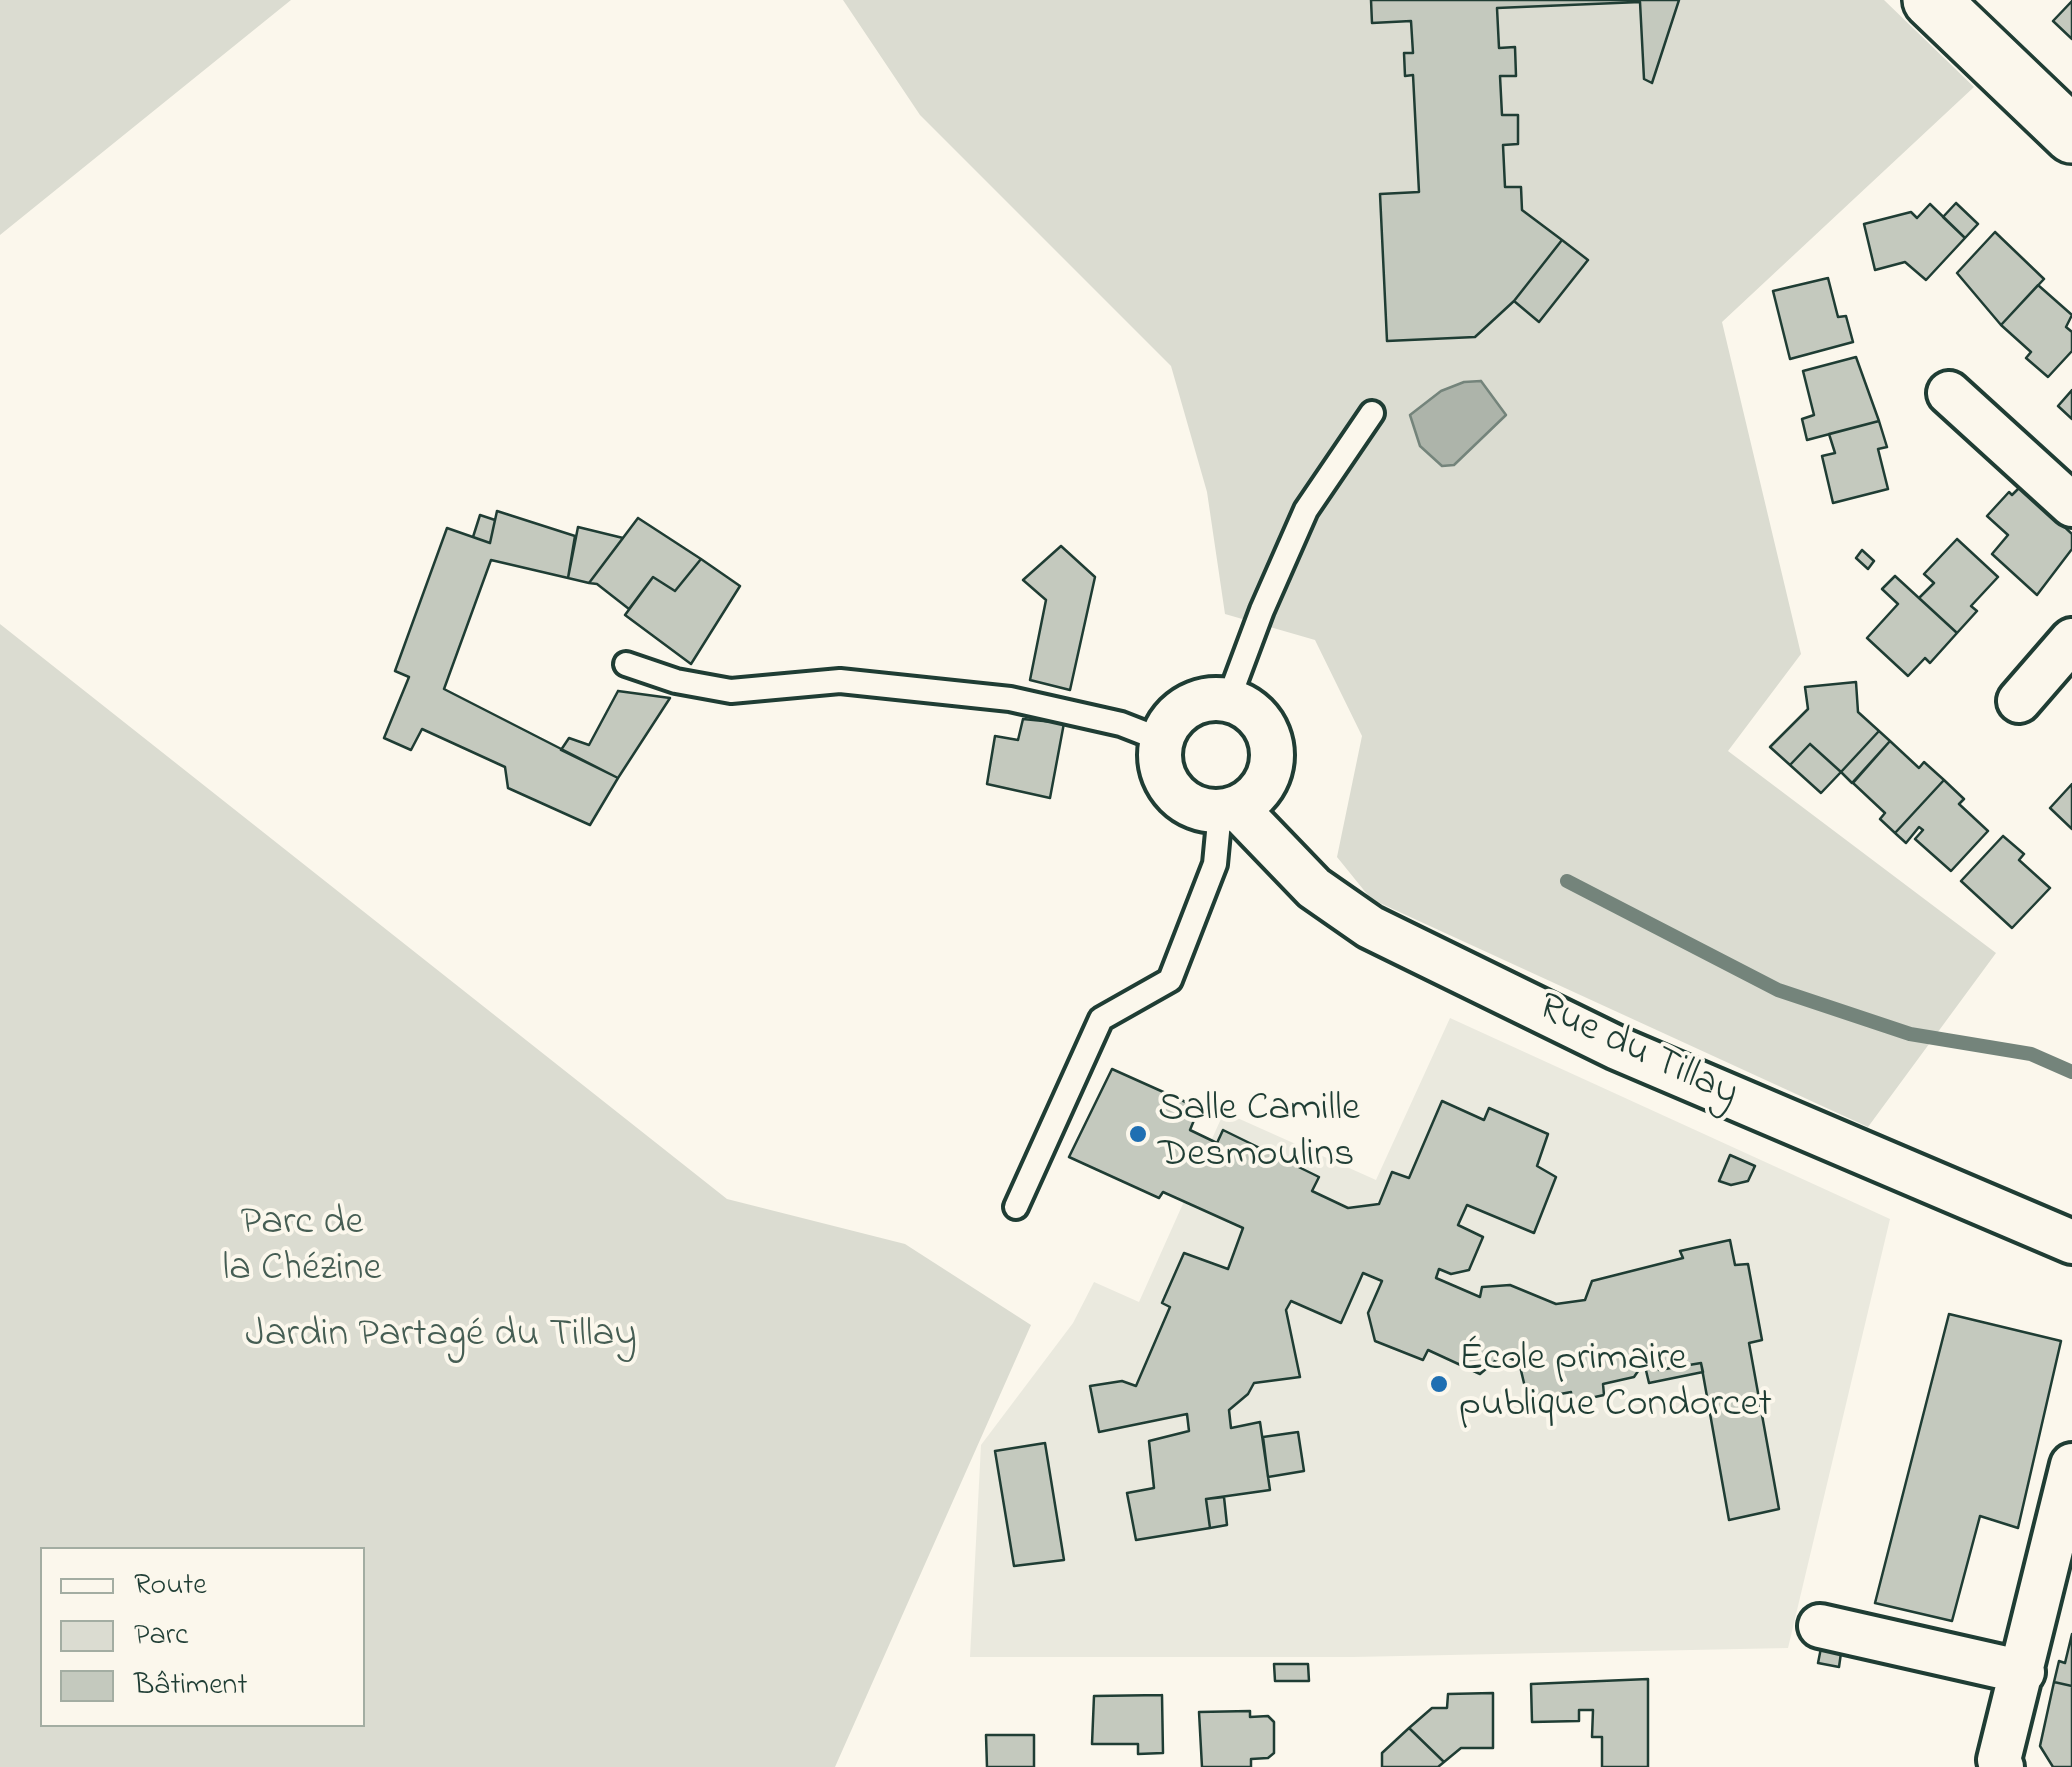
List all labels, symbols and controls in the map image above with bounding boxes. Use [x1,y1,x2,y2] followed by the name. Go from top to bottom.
[1529,986,1745,1120] street label: Rue du Tillay
[1158,1087,1360,1181] place label: Salle Camille Desmoulins
[1127,1123,1149,1145] marker: Salle Camille Desmoulins
[223,1201,381,1295] park label: Parc de la Chézine
[245,1313,637,1361] park label: Jardin Partagé du Tillay
[1459,1337,1772,1431] place label: École primaire publique Condorcet
[1428,1373,1450,1395] marker: École primaire publique Condorcet
[40,1547,365,1727] legend
[134,1564,207,1608] text: Route
[134,1614,188,1658] text: Parc
[134,1664,247,1708] text: Bâtiment

